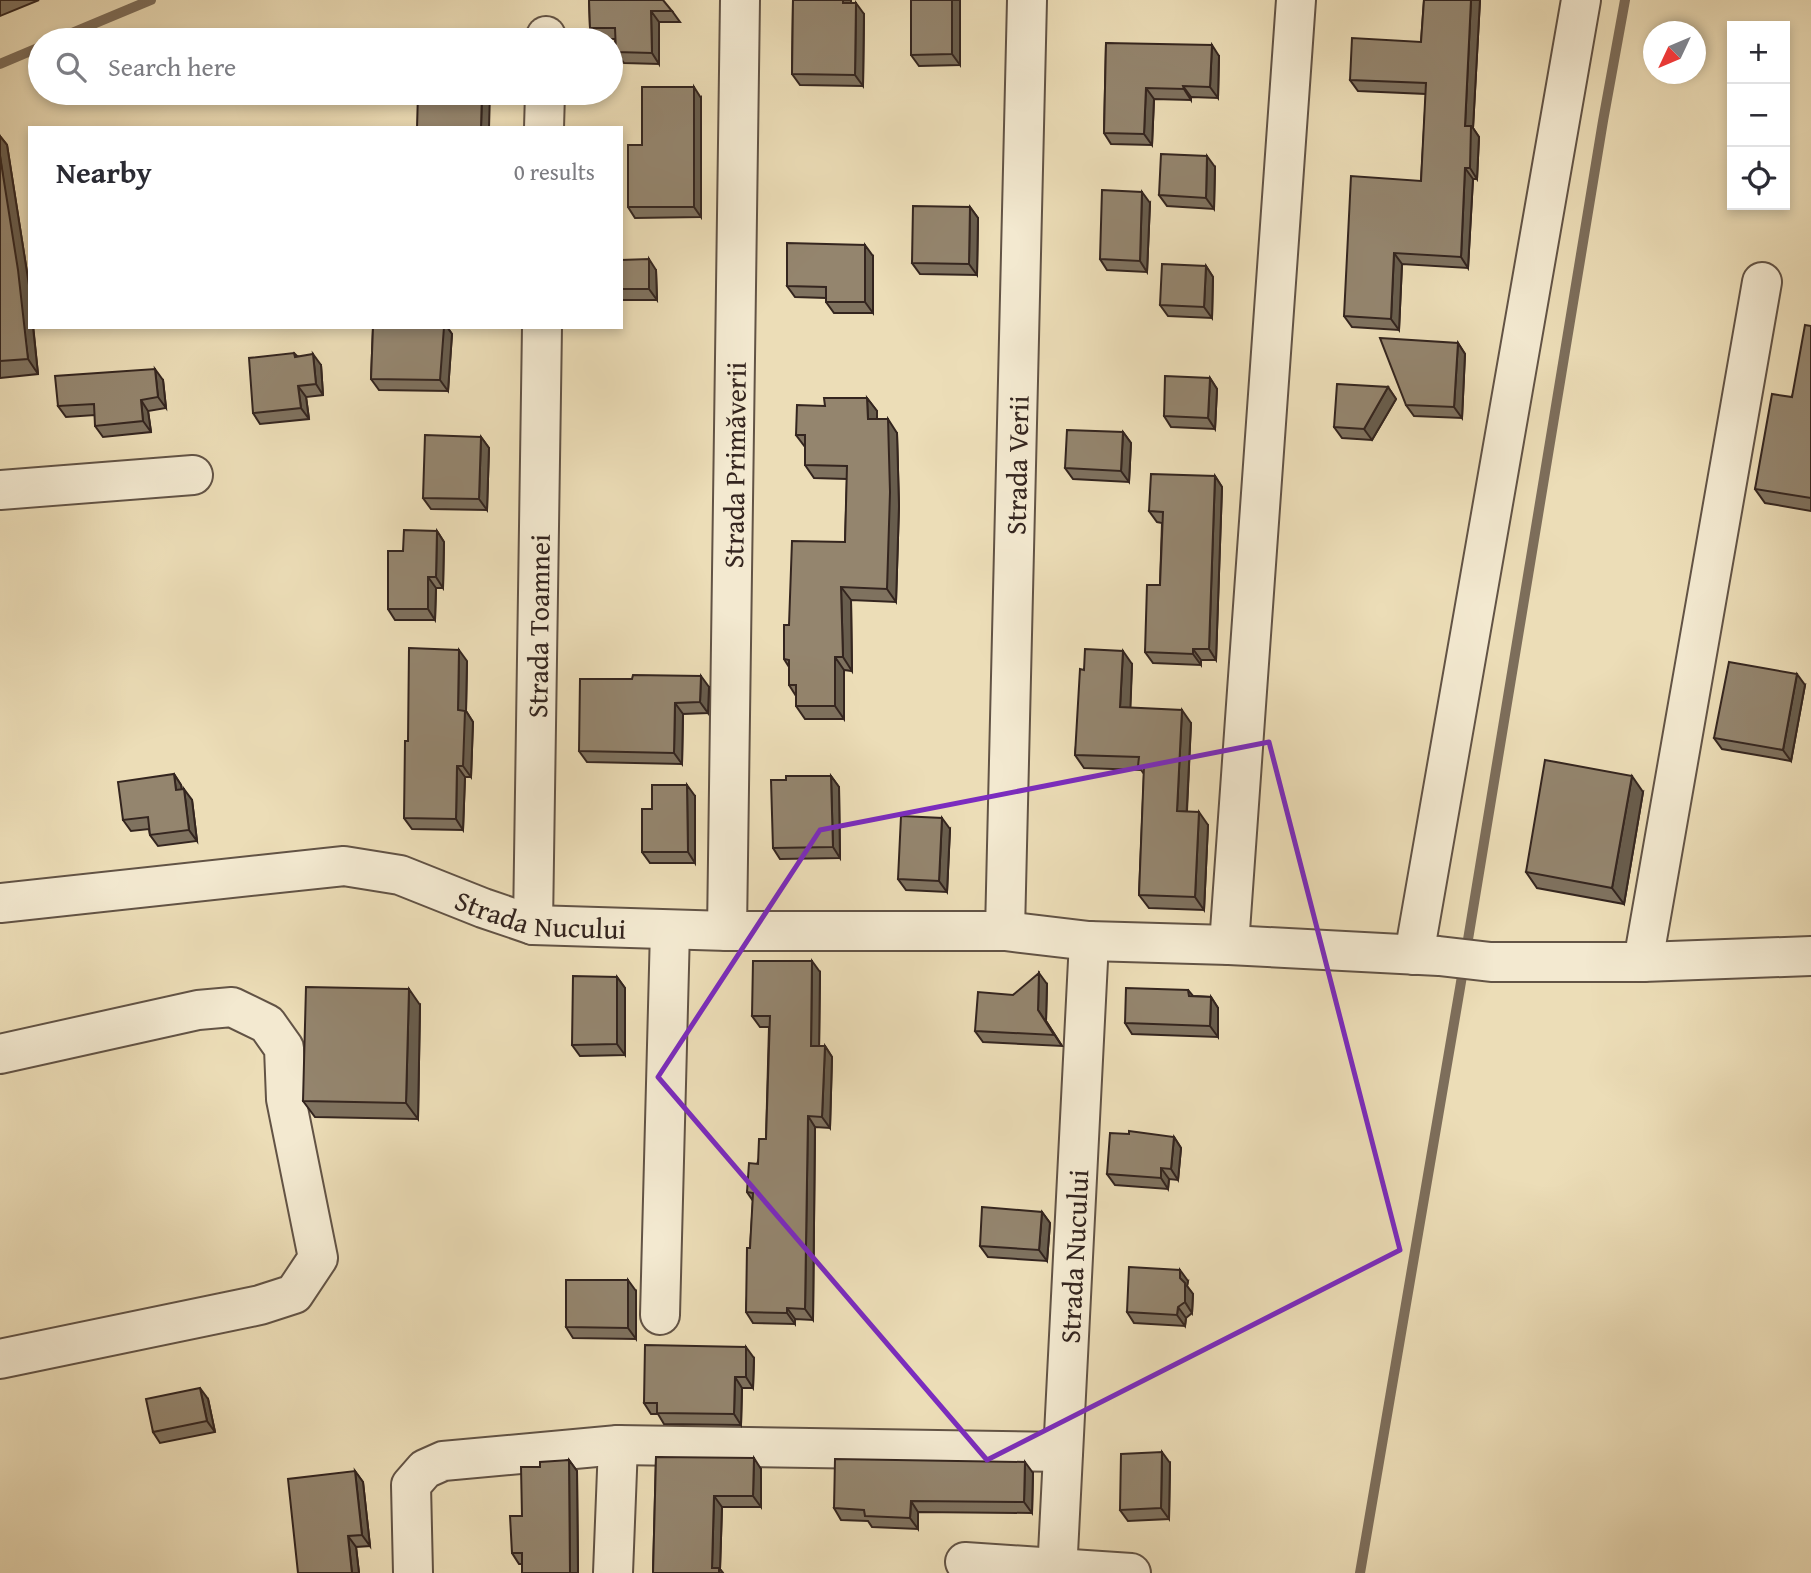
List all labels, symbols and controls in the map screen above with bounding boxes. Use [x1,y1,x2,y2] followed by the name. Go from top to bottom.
[1643,21,1706,84] north arrow
[1727,21,1790,210] map controls
[1727,21,1790,84] button: +
[28,28,623,105] search box
[108,47,236,86] text: Search here
[52,48,90,86] icon: search
[1727,84,1790,147] button: −
[1727,147,1790,210] button: locate
[56,150,152,194] text: Nearby
[514,155,595,188] text: 0 results
[712,361,755,569] street label: Strada Primăverii
[994,395,1038,535] street label: Strada Verii
[516,534,559,718] street label: Strada Toamnei
[449,879,627,948] street label: Strada Nucului
[1048,1168,1098,1345] street label: Strada Nucului

